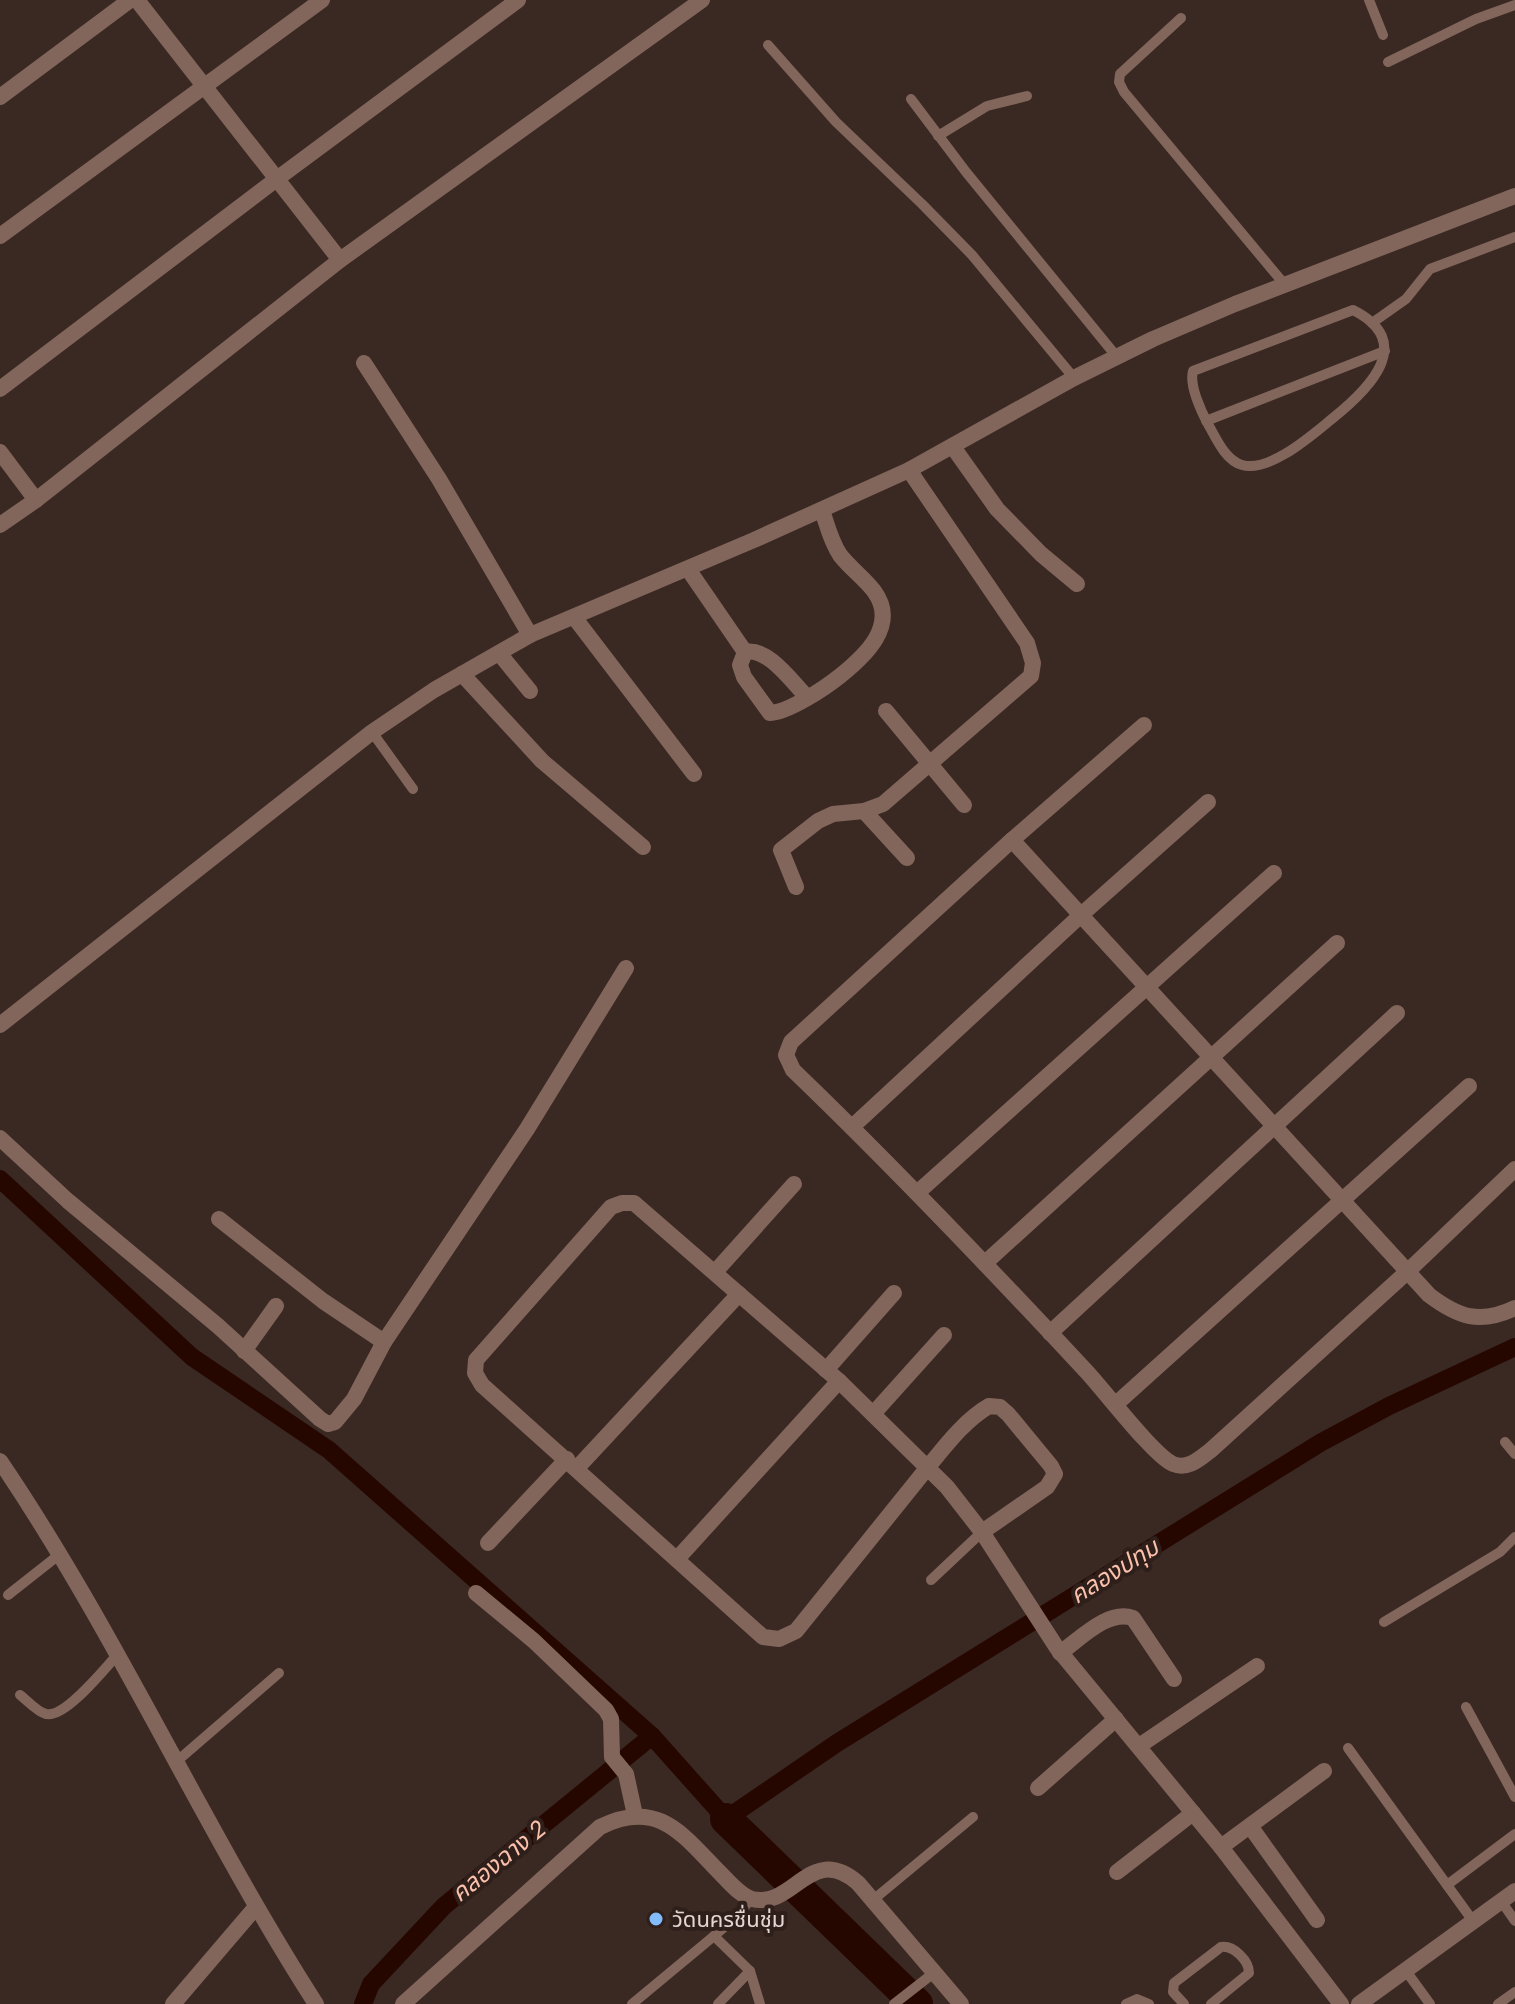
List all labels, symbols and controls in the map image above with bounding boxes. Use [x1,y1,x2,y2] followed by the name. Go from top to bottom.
[1063,1529,1167,1612] water label: คลองปทุม
[443,1811,553,1910] water label: คลองฉาง 2
[672,1903,785,1935] place label: วัดนครชื่นชุ่ม
[647,1910,665,1928] marker: วัดนครชื่นชุ่ม

